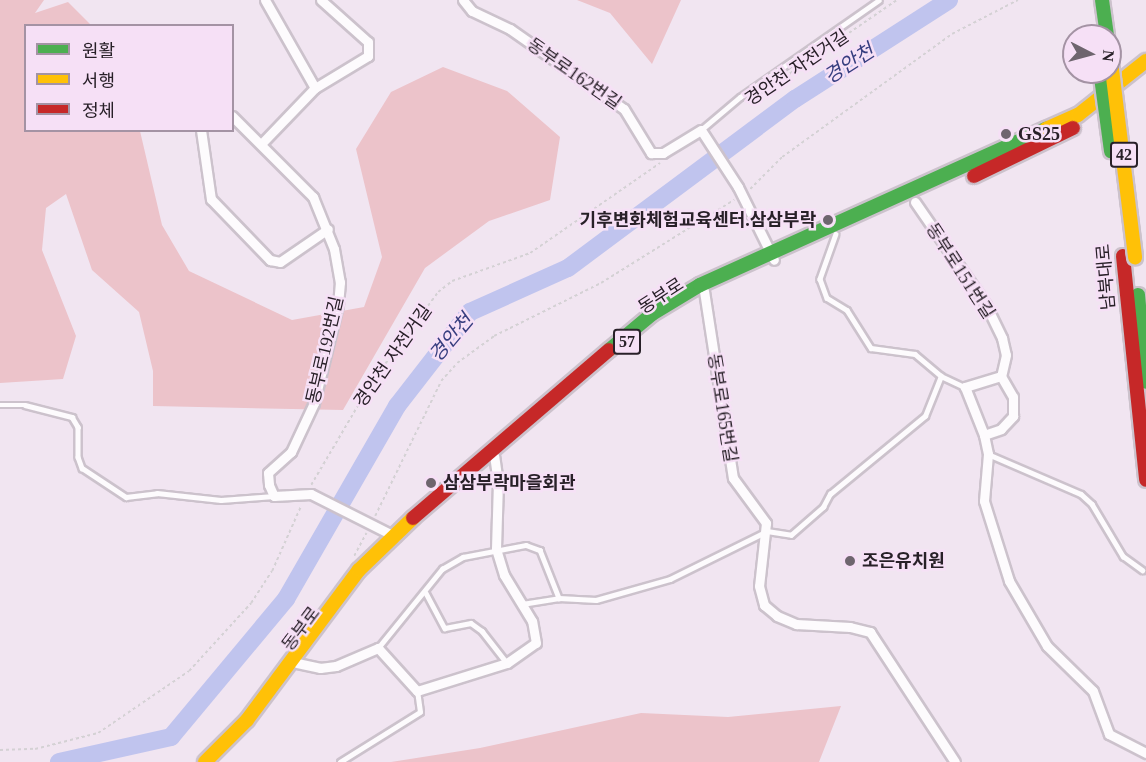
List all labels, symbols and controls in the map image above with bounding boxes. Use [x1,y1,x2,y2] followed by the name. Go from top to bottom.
[24,24,234,132] legend
[1062,24,1122,84] north arrow
[741,25,853,111] street label: 경안천 자전거길
[523,34,625,114] street label: 동부로162번길
[819,39,879,89] water label: 경안천
[82,41,115,61] text: 원활
[1099,49,1117,62] text: N
[82,71,115,91] text: 서행
[82,101,115,121] text: 정체
[1018,123,1060,145] place label: GS25
[999,127,1013,141] marker: GS25
[1109,142,1139,168] road number: 42
[580,209,816,231] place label: 기후변화체험교육센터.삼삼부락
[821,213,835,227] marker: 기후변화체험교육센터.삼삼부락
[921,219,999,323] street label: 동부로151번길
[1092,243,1120,311] street label: 남북대로
[634,273,688,319] street label: 동부로
[302,294,348,406] street label: 동부로192번길
[350,300,436,412] street label: 경안천 자전거길
[424,309,478,367] water label: 경안천
[612,329,642,355] road number: 57
[703,352,741,464] street label: 동부로165번길
[443,472,575,494] place label: 삼삼부락마을회관
[424,476,438,490] marker: 삼삼부락마을회관
[862,550,945,572] place label: 조은유치원
[843,554,857,568] marker: 조은유치원
[277,603,325,655] street label: 동부로

